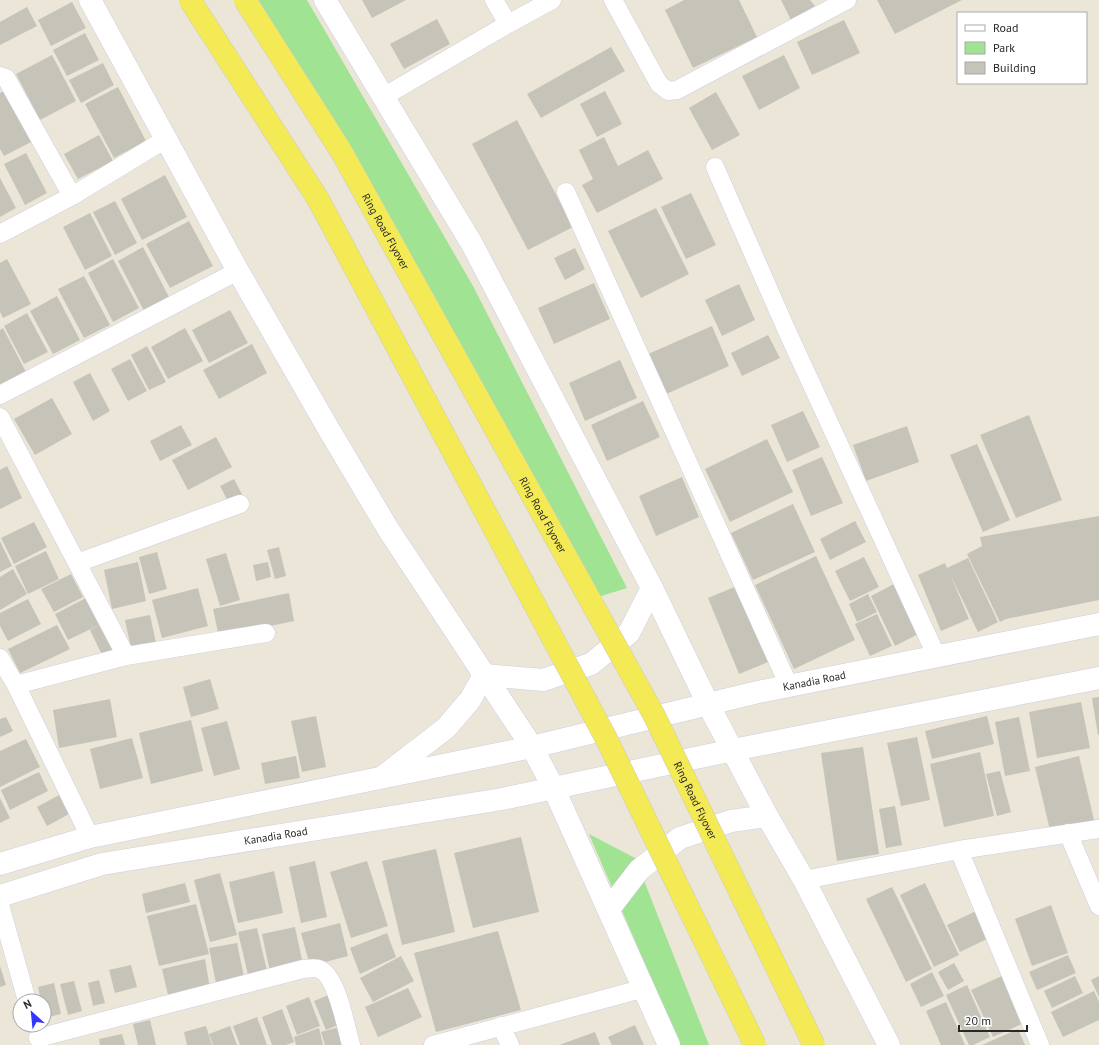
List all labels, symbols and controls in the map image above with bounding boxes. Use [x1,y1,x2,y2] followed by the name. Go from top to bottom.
[957,12,1087,84] legend
[993,20,1018,35] text: Road
[993,40,1015,55] text: Park
[993,60,1036,75] text: Building
[359,191,413,272] street label: Ring Road Flyover
[516,474,570,556] street label: Ring Road Flyover
[782,668,847,694] street label: Kanadia Road
[671,759,720,842] street label: Ring Road Flyover
[243,824,309,848] street label: Kanadia Road
[12,993,52,1033] north arrow
[21,996,34,1012] text: N
[959,1007,1027,1033] scale bar
[965,1013,991,1028] text: 20 m

